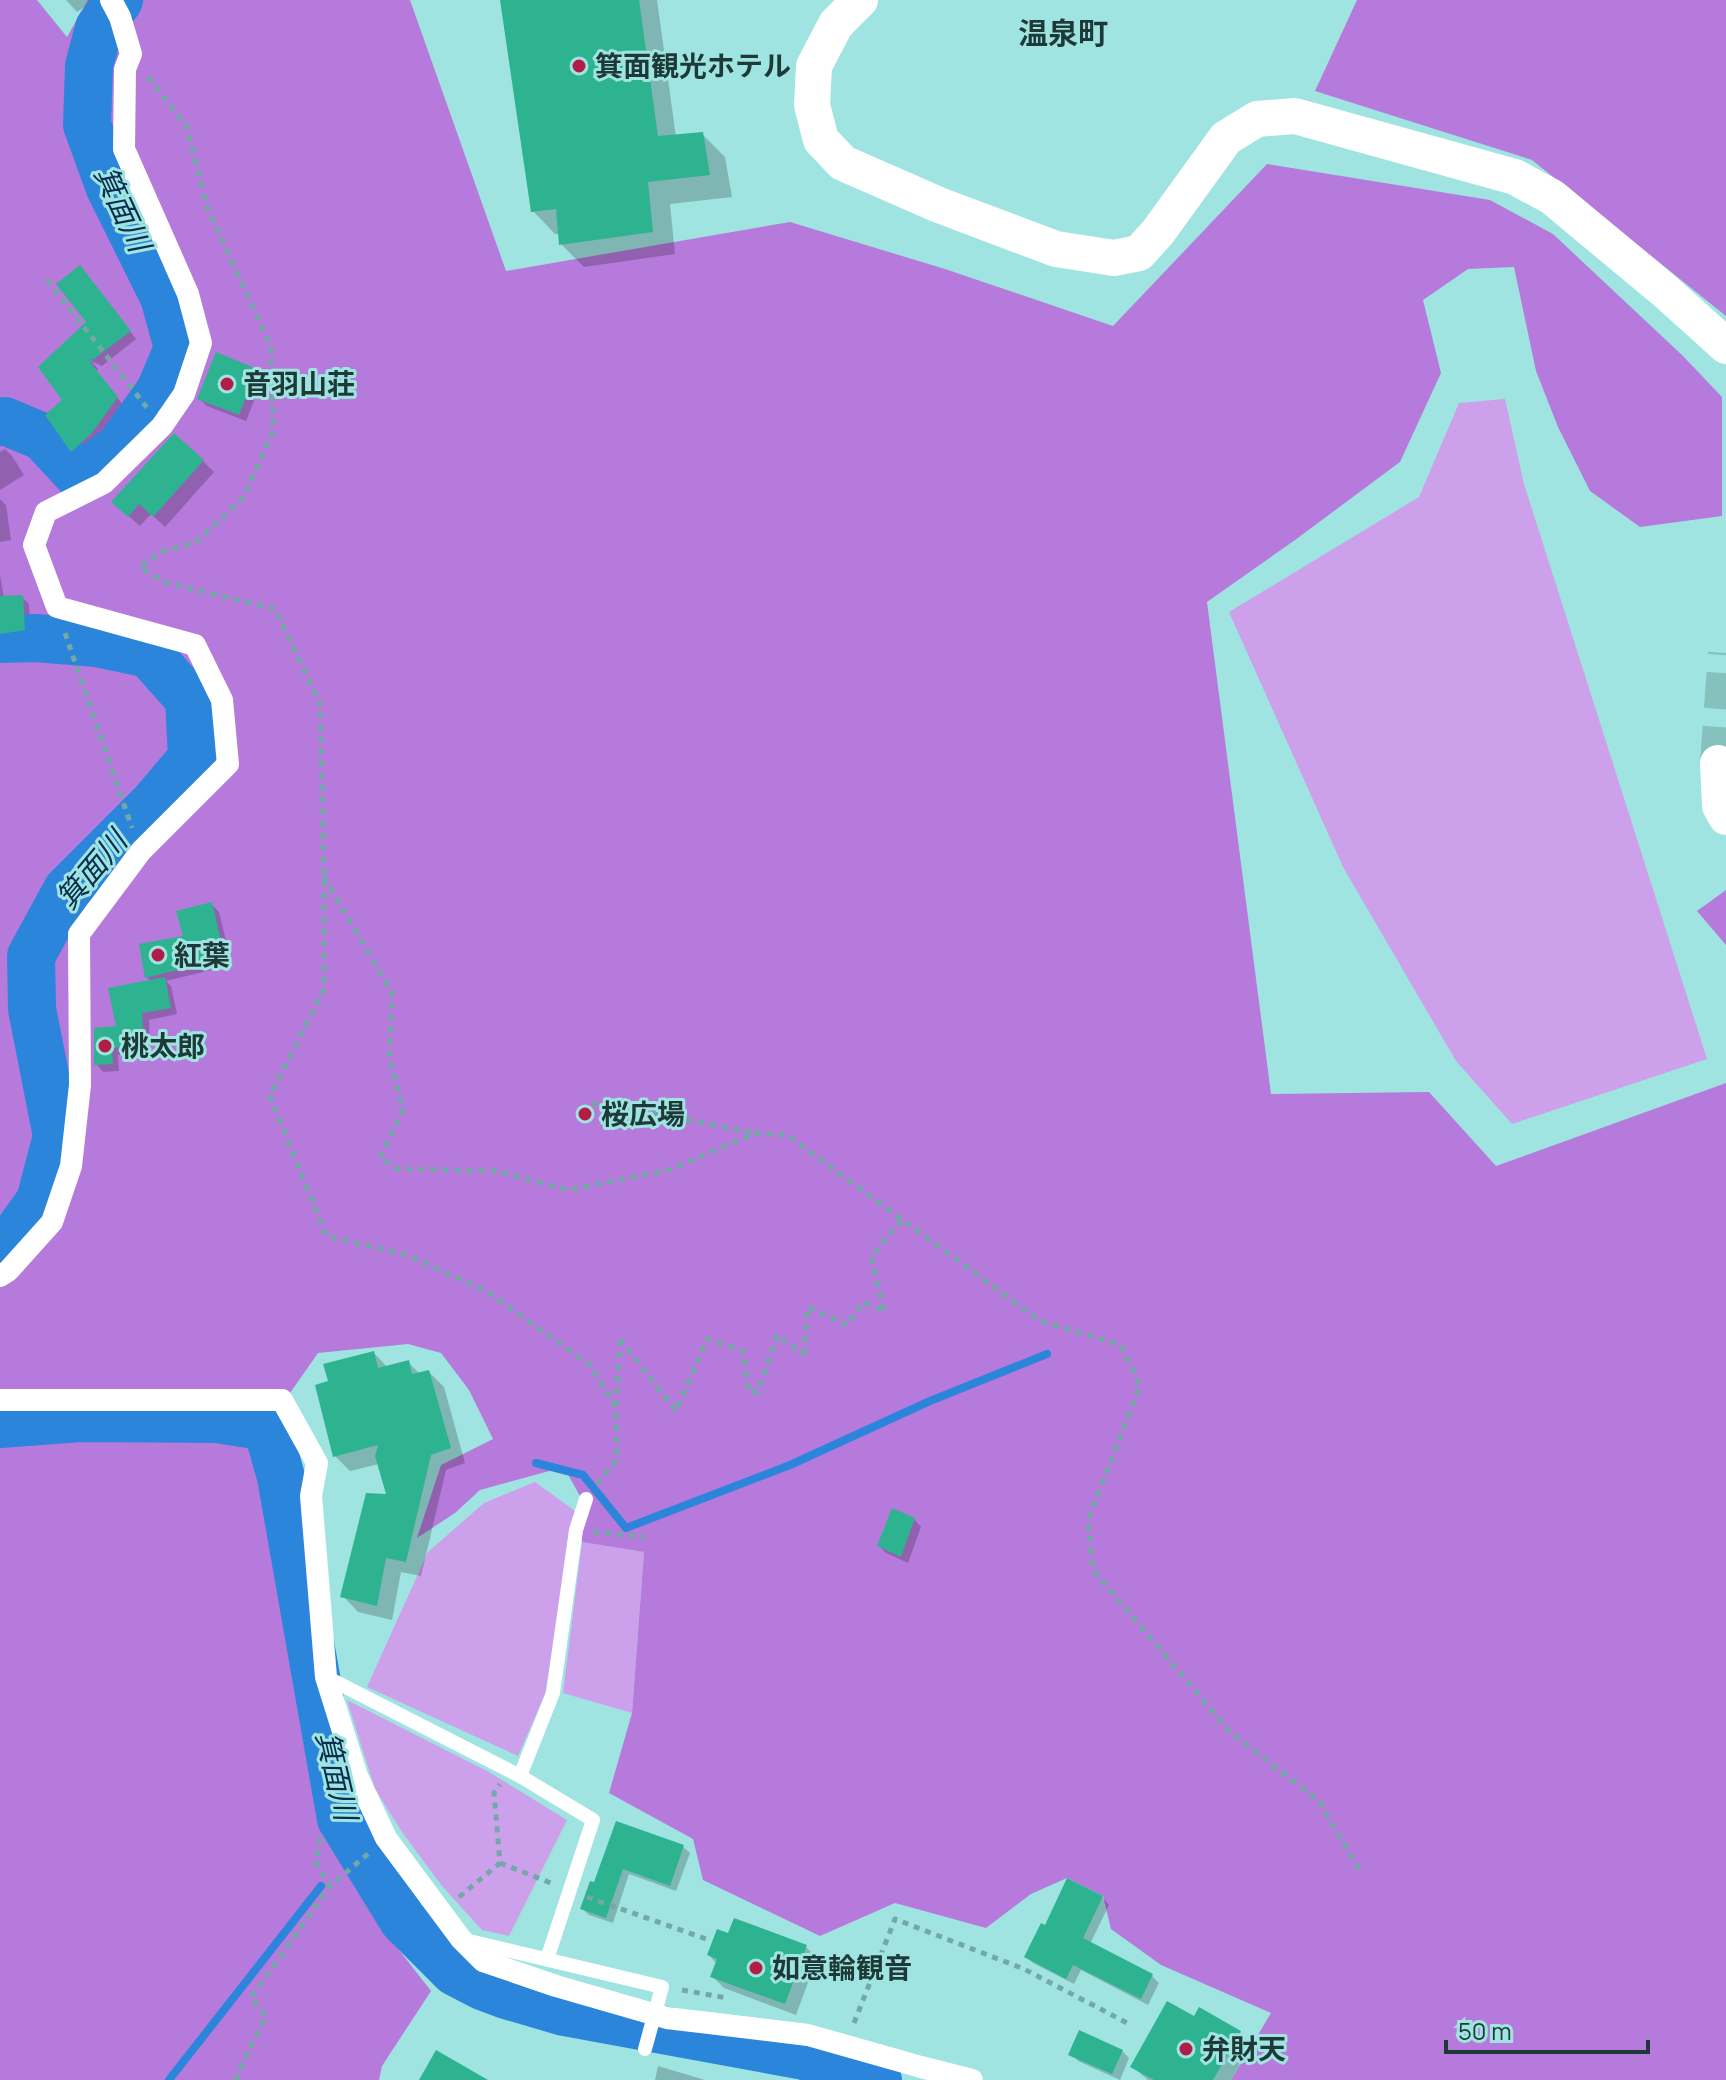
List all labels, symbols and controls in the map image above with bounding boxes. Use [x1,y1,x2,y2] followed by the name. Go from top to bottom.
[1018,12,1108,53] district label: 温泉町
[595,46,791,84] place label: 箕面観光ホテル
[570,57,588,75] marker: 箕面観光ホテル
[86,159,162,261] water label: 箕面川
[243,364,355,402] place label: 音羽山荘
[218,375,236,393] marker: 音羽山荘
[46,819,137,917] water label: 箕面川
[174,935,230,973] place label: 紅葉
[149,946,167,964] marker: 紅葉
[121,1026,205,1064] place label: 桃太郎
[96,1037,114,1055] marker: 桃太郎
[601,1094,685,1132] place label: 桜広場
[576,1105,594,1123] marker: 桜広場
[307,1727,368,1827] water label: 箕面川
[772,1948,912,1986] place label: 如意輪観音
[747,1959,765,1977] marker: 如意輪観音
[1446,2004,1648,2054] scale bar
[1458,2014,1512,2047] text: 50 m
[1202,2029,1286,2067] place label: 弁財天
[1177,2040,1195,2058] marker: 弁財天

